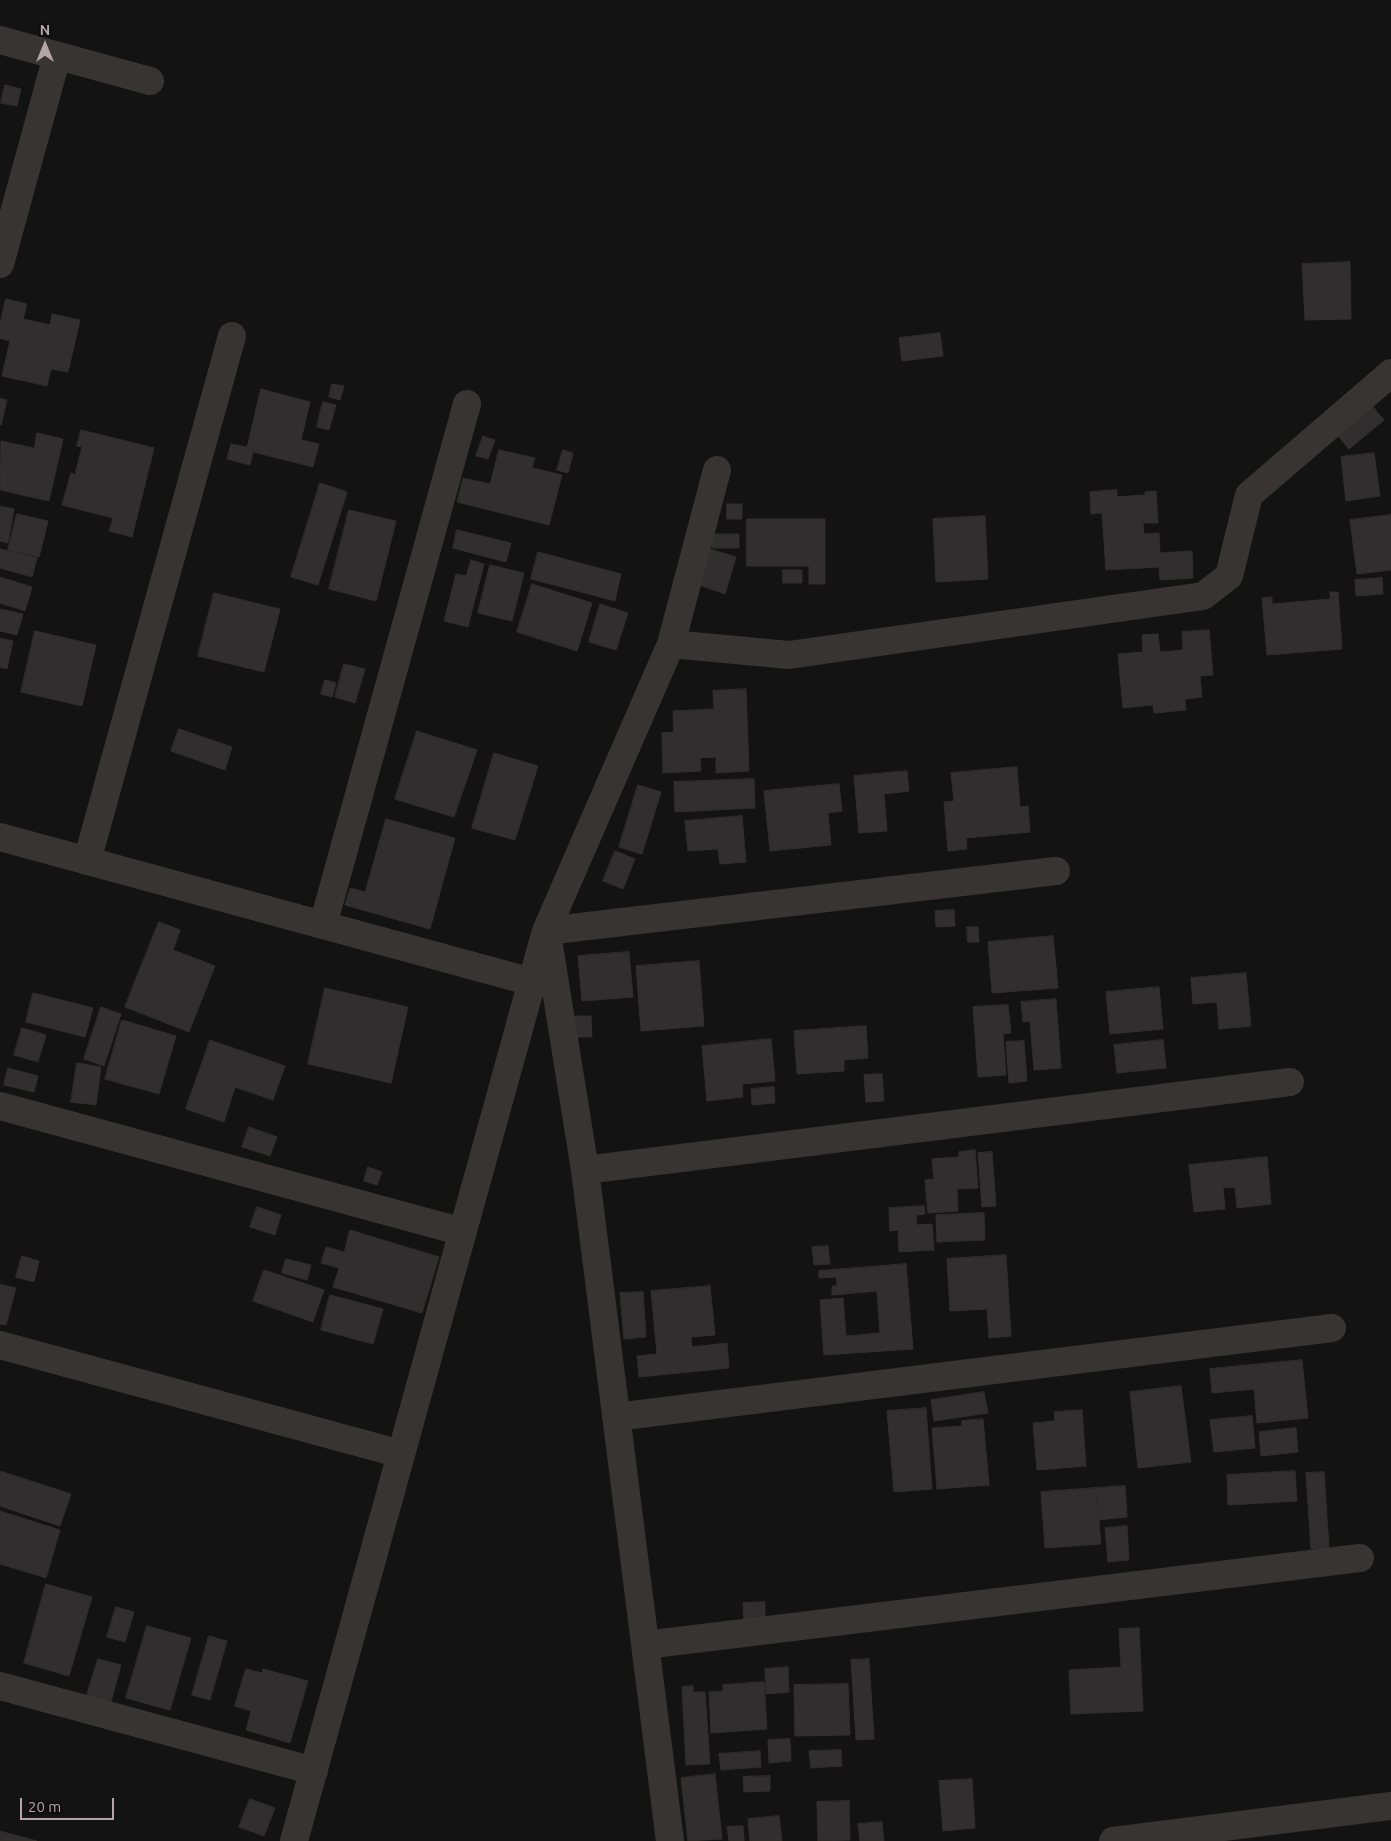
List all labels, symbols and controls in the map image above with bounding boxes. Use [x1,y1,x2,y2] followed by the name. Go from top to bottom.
[20,20,70,70] north arrow
[40,22,50,38] text: N
[22,1788,116,1820] scale bar
[28,1798,61,1815] text: 20 m

